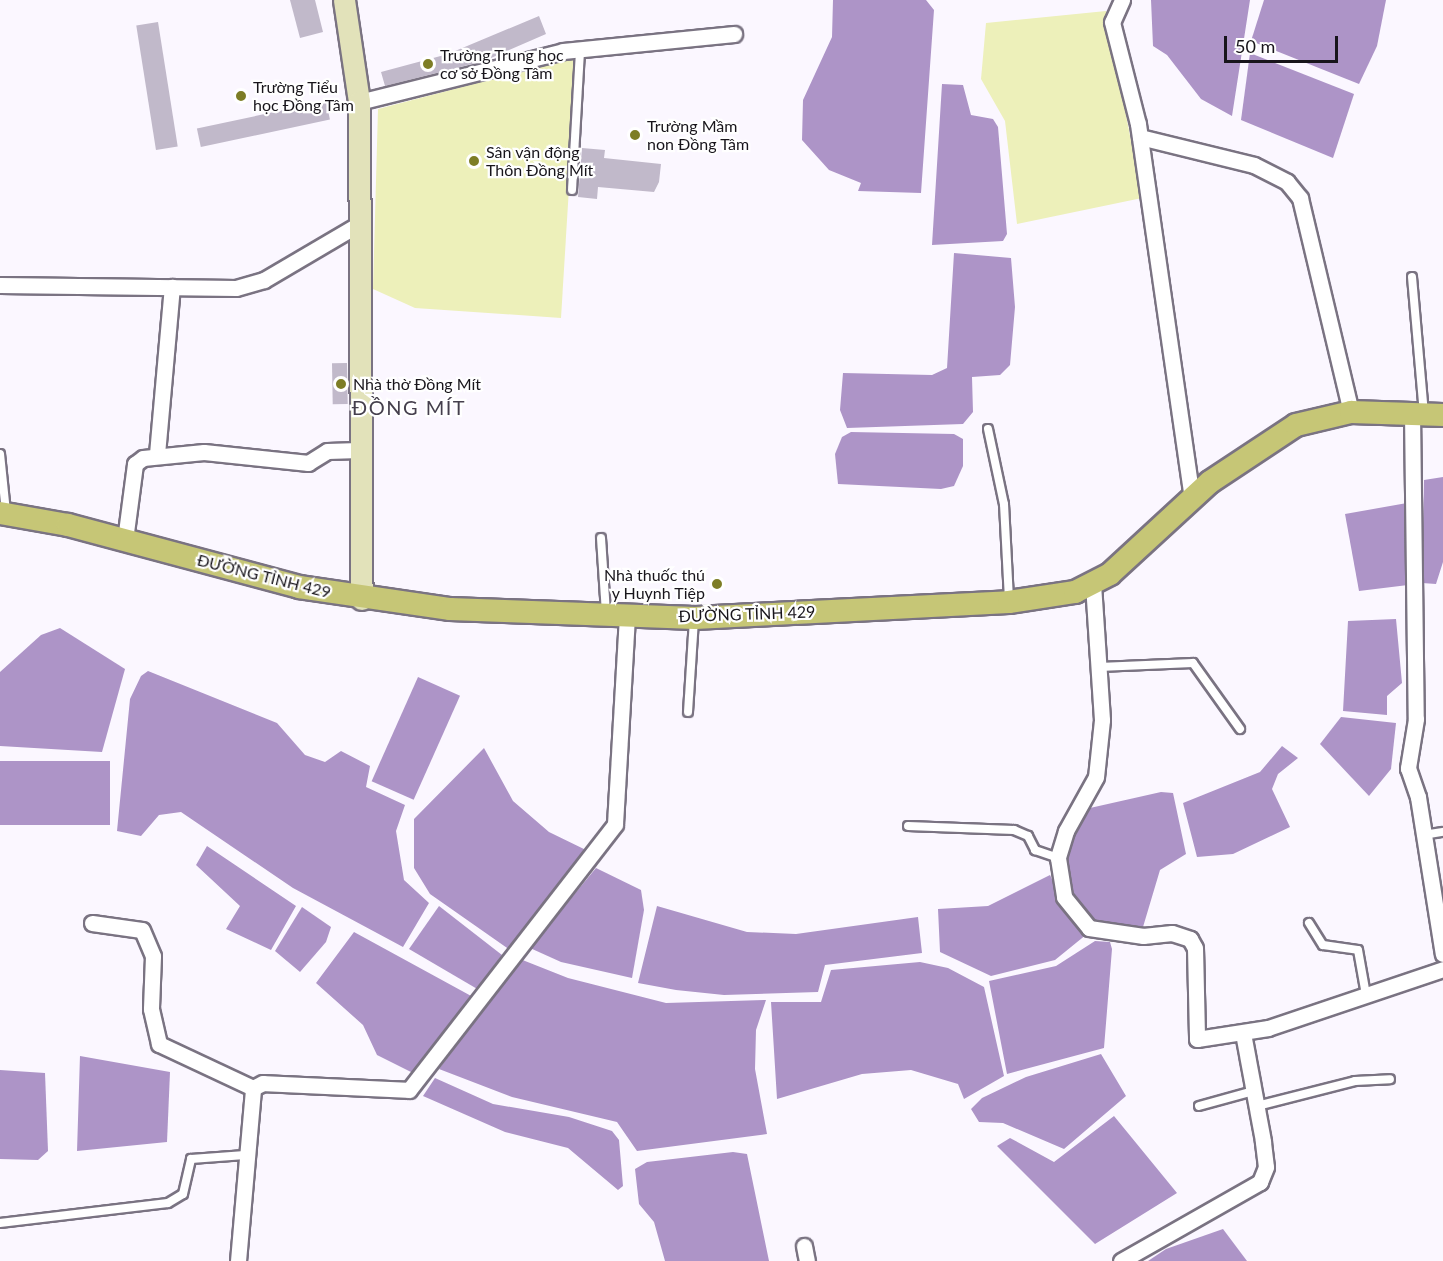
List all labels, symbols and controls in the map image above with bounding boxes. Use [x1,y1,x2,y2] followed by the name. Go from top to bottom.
[1227,24,1341,62] scale bar
[1235,35,1275,57] text: 50 m
[440,45,564,83] place label: Trường Trung học cơ sở Đồng Tâm
[421,57,435,71] marker: Trường Trung học cơ sở Đồng Tâm
[253,77,354,115] place label: Trường Tiểu học Đồng Tâm
[234,89,248,103] marker: Trường Tiểu học Đồng Tâm
[647,116,750,154] place label: Trường Mầm non Đồng Tâm
[628,128,642,142] marker: Trường Mầm non Đồng Tâm
[486,142,593,180] place label: Sân vận động Thôn Đồng Mít
[467,154,481,168] marker: Sân vận động Thôn Đồng Mít
[353,374,482,394] place label: Nhà thờ Đồng Mít
[334,377,348,391] marker: Nhà thờ Đồng Mít
[352,395,466,419] district label: ĐỒNG MÍT
[195,550,333,602] street label: ĐƯỜNG TỈNH 429
[604,565,705,603] place label: Nhà thuốc thú y Huynh Tiệp
[710,577,724,591] marker: Nhà thuốc thú y Huynh Tiệp
[678,602,816,626] street label: ĐƯỜNG TỈNH 429

